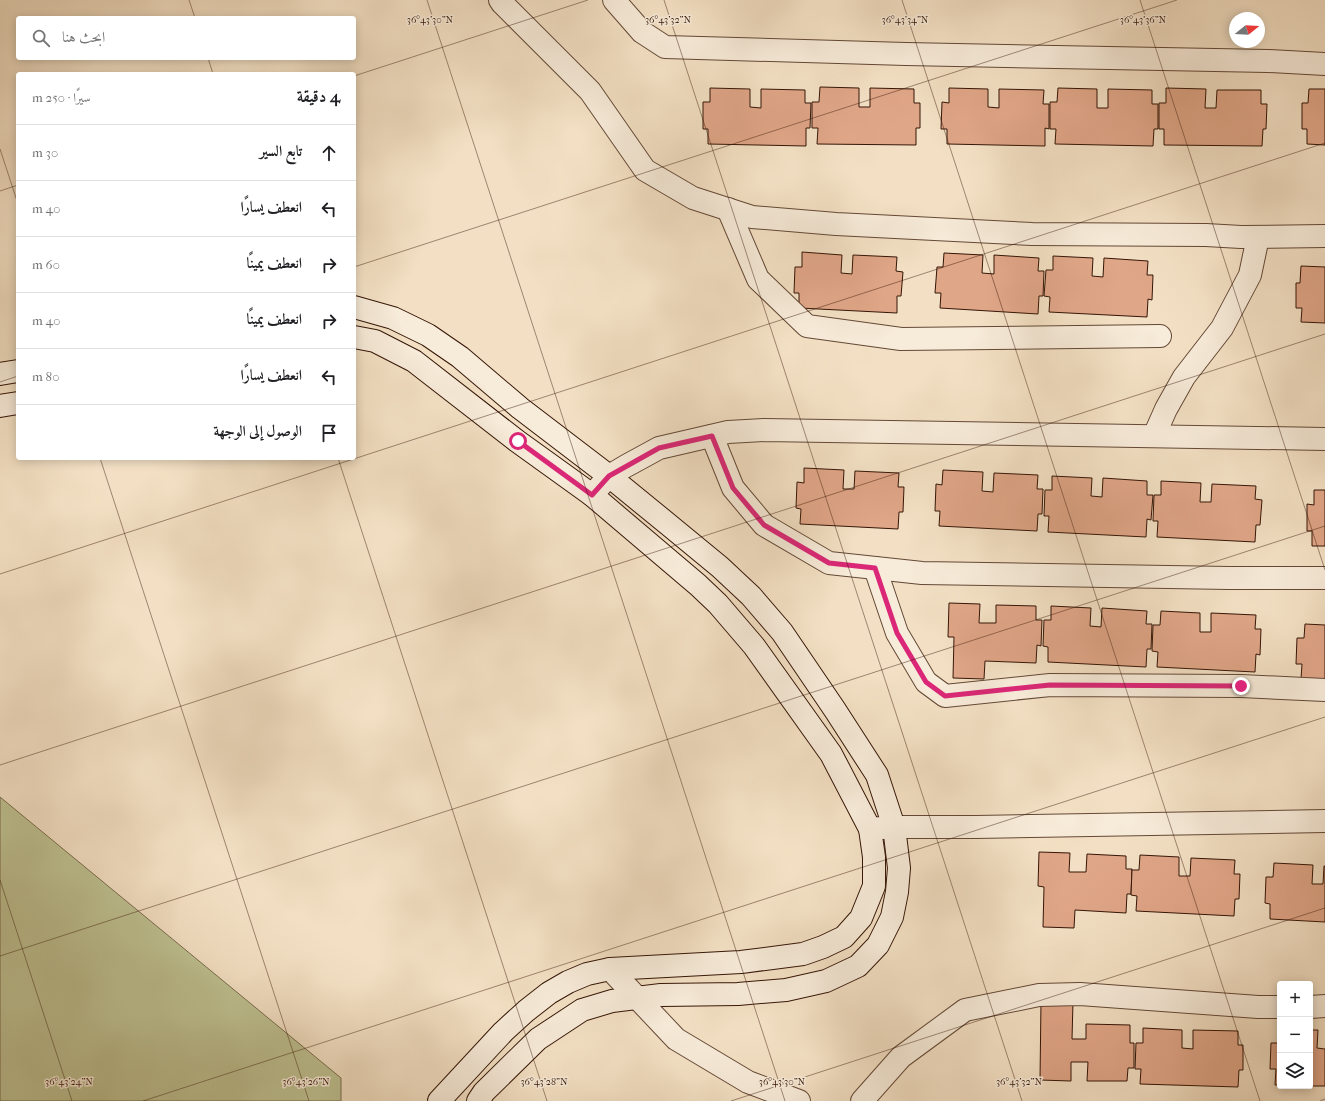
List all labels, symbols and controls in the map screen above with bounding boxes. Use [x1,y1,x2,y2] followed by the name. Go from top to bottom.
[1229,12,1265,48] north arrow
[407,14,454,26] text: 36°43'30"N
[645,14,691,26] text: 36°43'32"N
[882,14,929,26] text: 36°43'34"N
[1120,14,1167,26] text: 36°43'36"N
[16,16,356,60] search box
[30,27,52,49] icon: search
[62,28,105,46] text: ابحث هنا
[297,86,340,106] text: 4 دقيقة
[32,90,91,105] text: سيرًا · 250 m
[260,142,302,160] text: تابع السير
[318,142,340,164] icon: ahead
[32,145,58,160] text: 30 m
[241,198,302,216] text: انعطف يسارًا
[318,198,340,220] icon: left
[32,201,60,216] text: 40 m
[247,254,302,272] text: انعطف يمينًا
[318,254,340,276] icon: right
[32,257,60,272] text: 60 m
[247,310,302,328] text: انعطف يمينًا
[318,310,340,332] icon: right
[32,313,60,328] text: 40 m
[241,366,302,384] text: انعطف يسارًا
[318,366,340,388] icon: left
[32,369,59,384] text: 80 m
[213,422,302,440] text: الوصول إلى الوجهة
[318,422,340,444] icon: arrive
[509,432,527,450] route start
[1232,677,1250,695] route end
[1277,981,1313,1089] map controls
[1277,981,1313,1017] button: +
[1277,1017,1313,1053] button: −
[1277,1053,1313,1089] button: layers
[45,1076,93,1088] text: 36°43'24"N
[282,1076,330,1088] text: 36°43'26"N
[521,1076,568,1088] text: 36°43'28"N
[759,1076,806,1088] text: 36°43'30"N
[996,1076,1042,1088] text: 36°43'32"N

